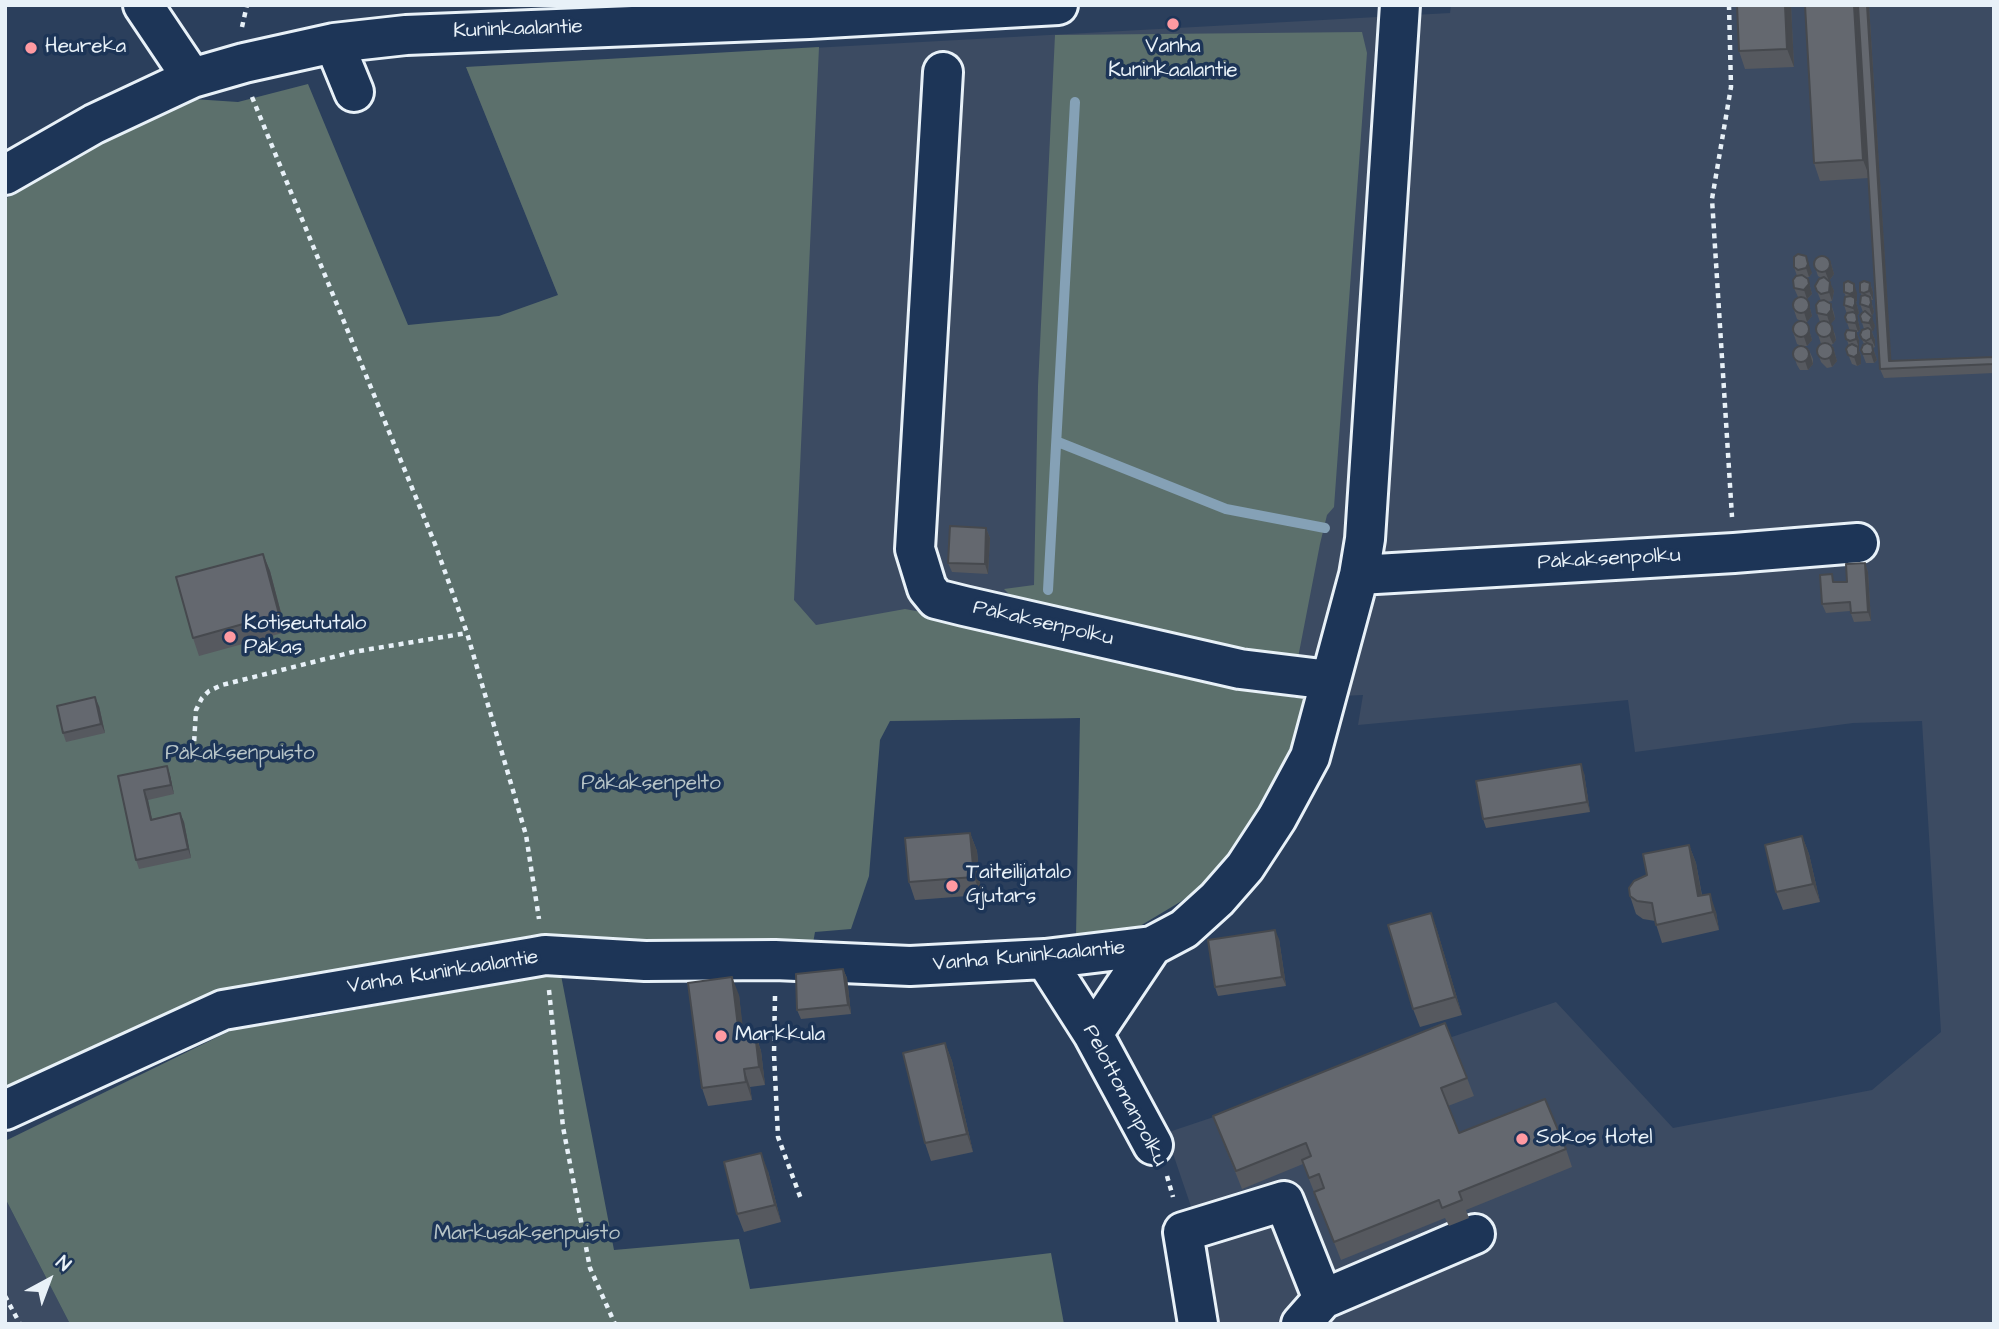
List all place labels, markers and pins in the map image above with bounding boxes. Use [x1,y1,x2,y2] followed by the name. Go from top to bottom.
[1165,16,1181,32] marker: Vanha Kuninkaalantie
[45,35,126,61] place label: Heureka
[1108,35,1238,85] place label: Vanha Kuninkaalantie
[23,40,39,56] marker: Heureka
[244,612,366,662] place label: Kotiseututalo Påkas
[222,629,238,645] marker: Kotiseututalo Påkas
[966,861,1071,911] place label: Taiteilijatalo Gjutars
[944,878,960,894] marker: Taiteilijatalo Gjutars
[735,1023,825,1049] place label: Markkula
[713,1028,729,1044] marker: Markkula
[1536,1126,1653,1152] place label: Sokos Hotel
[1514,1131,1530,1147] marker: Sokos Hotel

